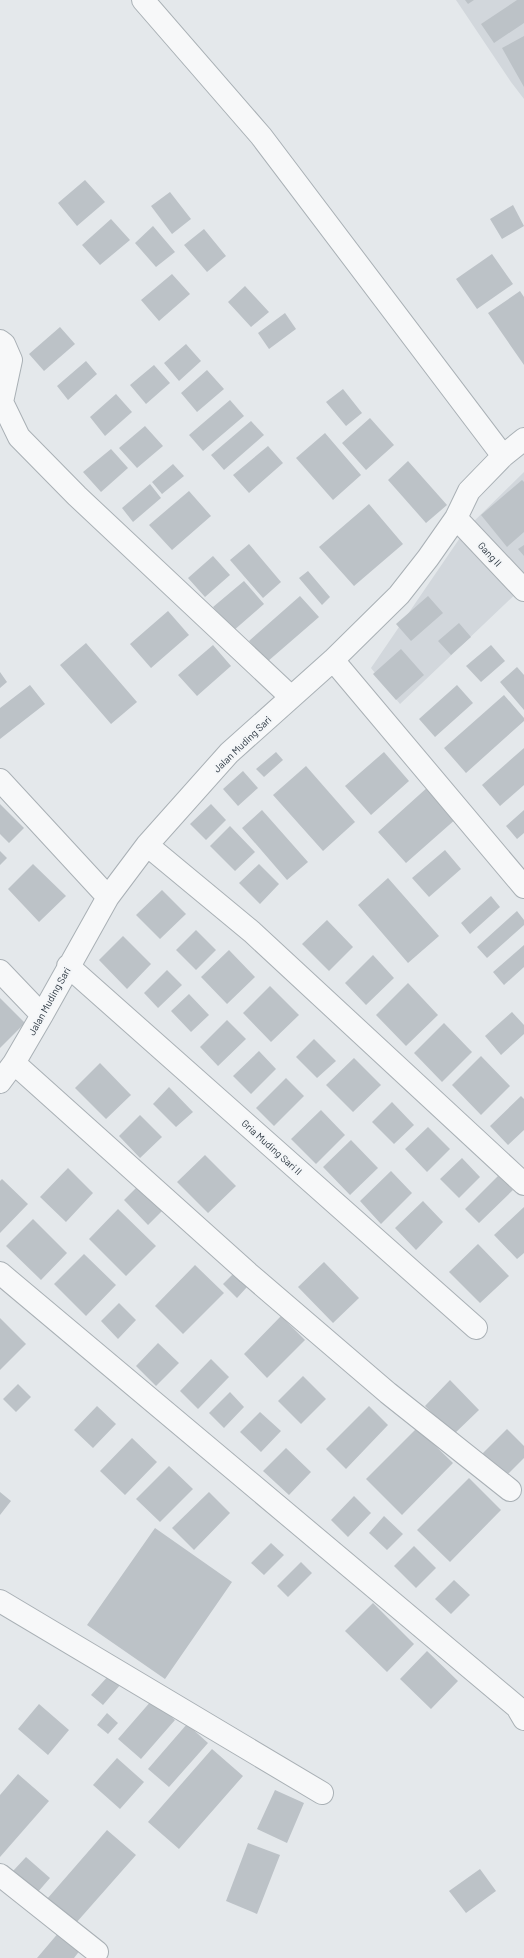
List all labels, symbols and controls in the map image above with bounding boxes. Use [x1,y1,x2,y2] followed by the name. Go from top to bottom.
[476,539,504,569] street label: Gang II
[210,713,274,775] street label: Jalan Muding Sari
[25,965,73,1037] street label: Jalan Muding Sari
[239,1117,305,1177] street label: Gria Muding Sari II

